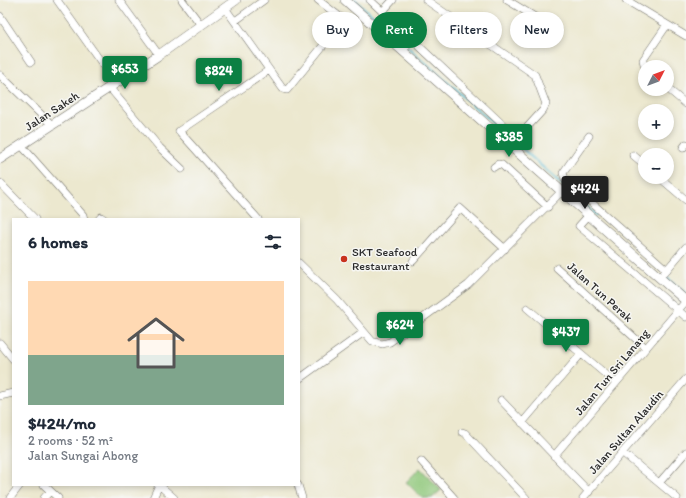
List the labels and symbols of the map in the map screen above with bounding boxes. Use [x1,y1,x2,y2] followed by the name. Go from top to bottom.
[101,56,149,90] pin: $653
[195,58,243,92] pin: $824
[638,60,674,96] north arrow
[22,88,82,134] street label: Jalan Sakeh
[485,124,533,158] pin: $385
[561,176,609,210] pin: $424
[352,245,418,273] place label: SKT Seafood Restaurant
[339,254,349,264] marker: SKT Seafood Restaurant
[565,259,635,325] street label: Jalan Tun Perak
[376,312,424,346] pin: $624
[542,319,590,353] pin: $437
[572,325,653,418] street label: Jalan Tun Sri Lanang
[586,387,667,477] street label: Jalan Sultan Alaudin

